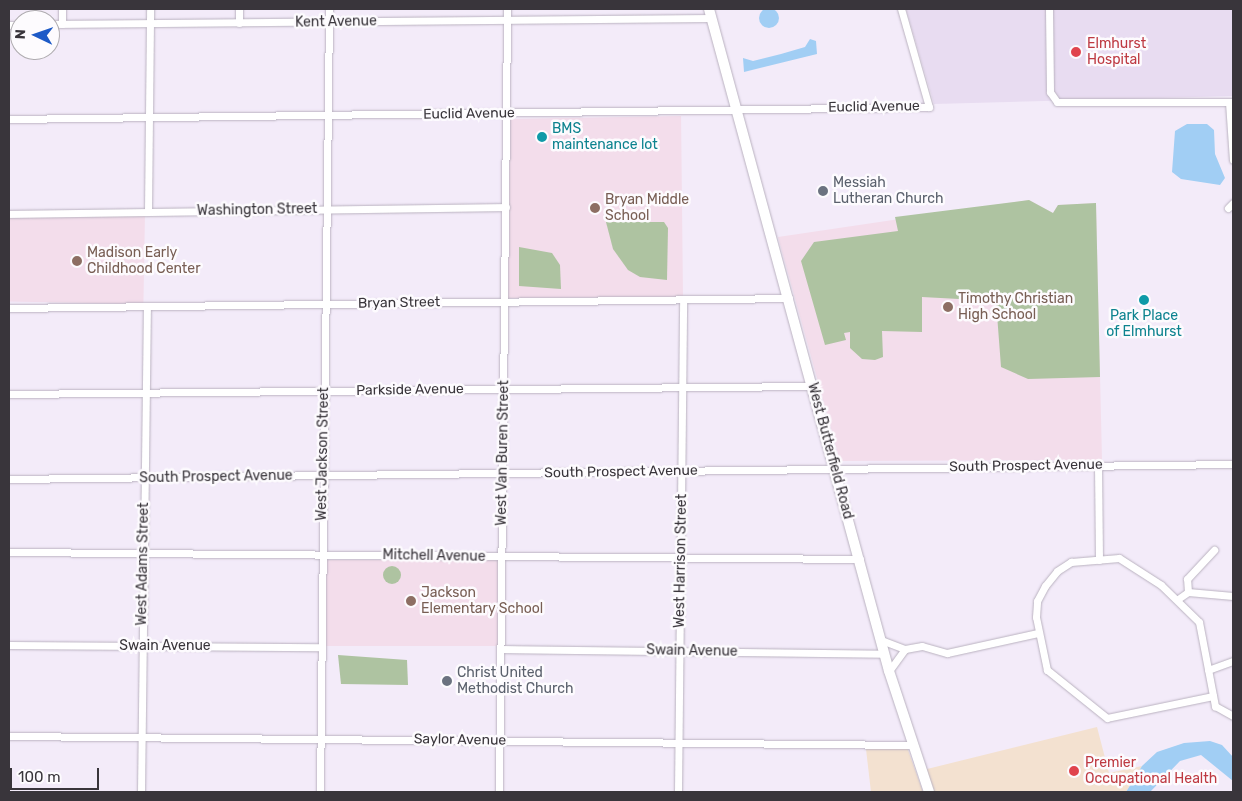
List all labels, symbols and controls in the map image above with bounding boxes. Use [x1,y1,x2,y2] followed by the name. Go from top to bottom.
[10,10,60,60] north arrow
[295,13,377,31] street label: Kent Avenue
[12,29,29,40] text: N
[1087,36,1146,68] place label: Elmhurst Hospital
[1069,45,1083,59] marker: Elmhurst Hospital
[828,98,920,116] street label: Euclid Avenue
[423,105,515,123] street label: Euclid Avenue
[552,121,658,154] place label: BMS maintenance lot
[536,131,548,143] marker: BMS maintenance lot
[833,175,943,208] place label: Messiah Lutheran Church
[817,185,829,197] marker: Messiah Lutheran Church
[605,192,689,224] place label: Bryan Middle School
[197,201,317,219] street label: Washington Street
[589,202,601,214] marker: Bryan Middle School
[87,245,201,278] place label: Madison Early Childhood Center
[71,255,83,267] marker: Madison Early Childhood Center
[958,291,1074,324] place label: Timothy Christian High School
[358,294,440,312] street label: Bryan Street
[1138,294,1150,306] marker: Park Place of Elmhurst
[942,301,954,313] marker: Timothy Christian High School
[1106,308,1182,341] place label: Park Place of Elmhurst
[493,380,513,526] street label: West Van Buren Street
[356,381,464,399] street label: Parkside Avenue
[804,381,856,521] street label: West Butterfield Road
[313,387,333,521] street label: West Jackson Street
[949,456,1103,476] street label: South Prospect Avenue
[544,462,698,482] street label: South Prospect Avenue
[139,467,293,487] street label: South Prospect Avenue
[671,494,691,628] street label: West Harrison Street
[134,502,152,626] street label: West Adams Street
[382,547,486,565] street label: Mitchell Avenue
[421,585,544,618] place label: Jackson Elementary School
[405,595,417,607] marker: Jackson Elementary School
[119,638,211,654] street label: Swain Avenue
[646,642,738,660] street label: Swain Avenue
[457,665,573,698] place label: Christ United Methodist Church
[441,675,453,687] marker: Christ United Methodist Church
[413,731,507,749] street label: Saylor Avenue
[1085,755,1217,788] place label: Premier Occupational Health
[12,758,101,790] scale bar
[1067,764,1081,778] marker: Premier Occupational Health
[18,768,60,786] text: 100 m

